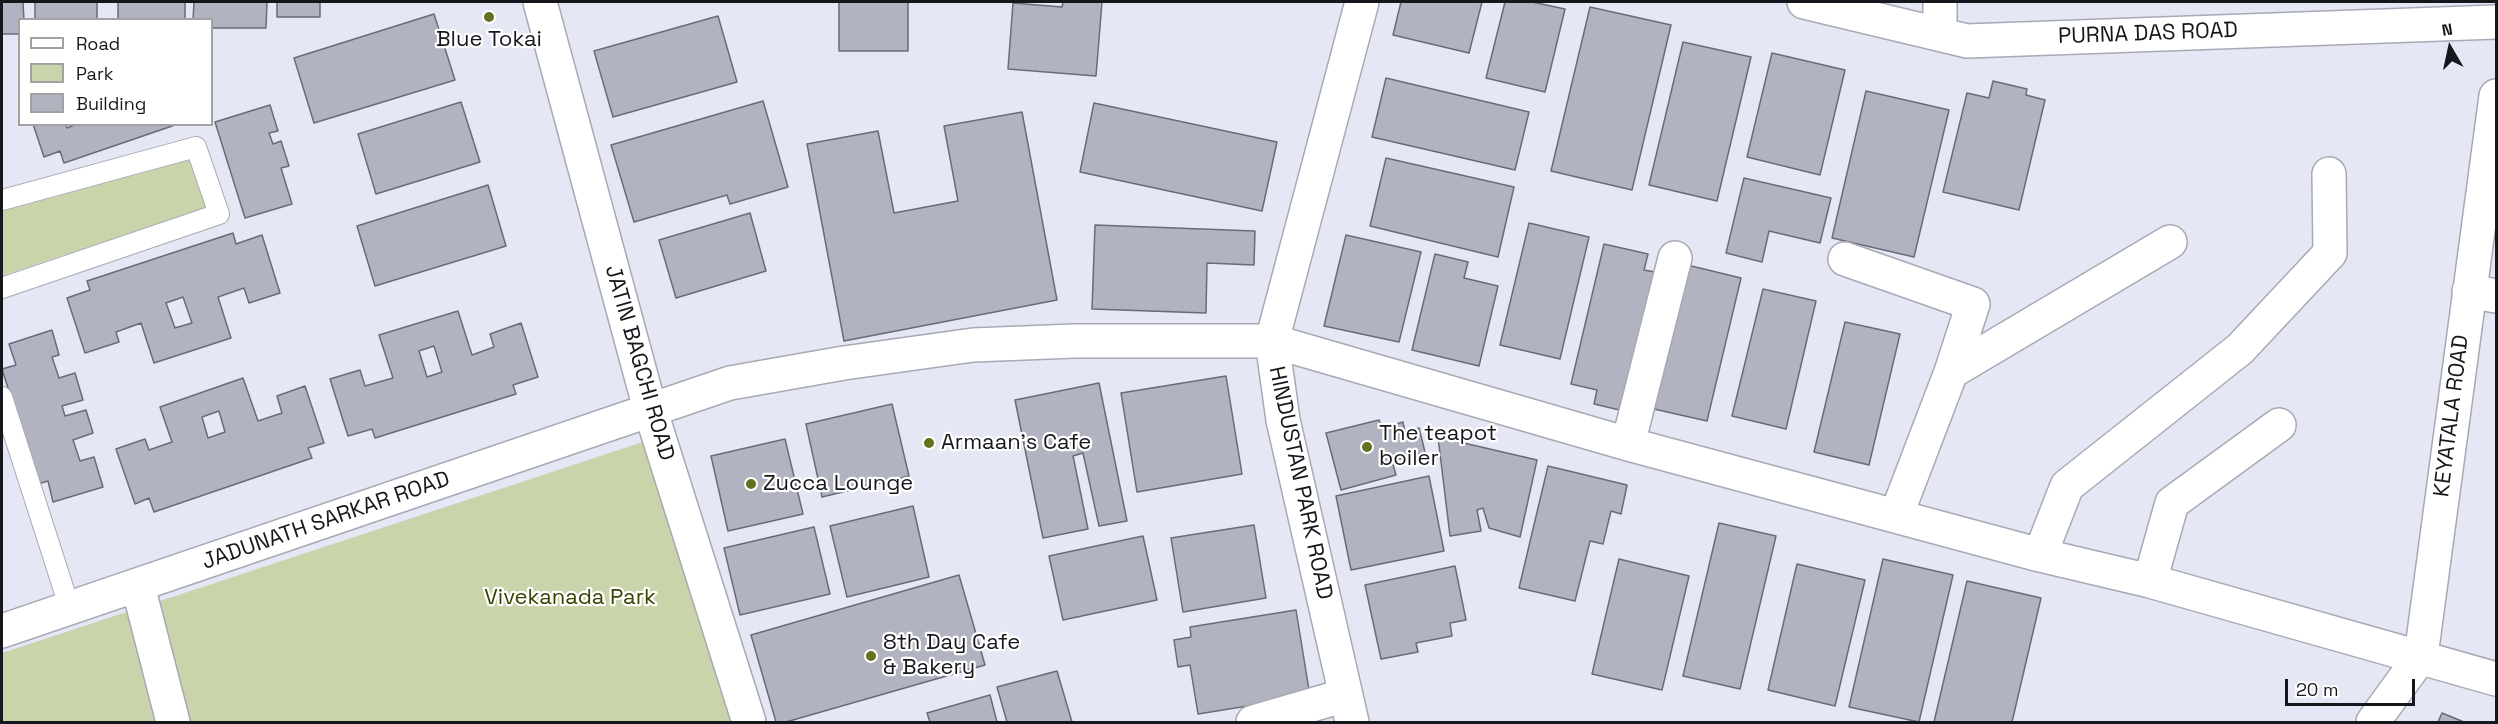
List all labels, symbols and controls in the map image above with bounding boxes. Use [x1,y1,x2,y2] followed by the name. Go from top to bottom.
[482,10,496,24] marker: Blue Tokai
[18,18,213,126] legend
[2058,18,2238,50] street label: PURNA DAS ROAD
[2420,18,2480,78] north arrow
[2440,19,2454,41] text: N
[436,27,542,53] place label: Blue Tokai
[76,32,120,55] text: Road
[76,62,113,85] text: Park
[76,92,146,115] text: Building
[598,262,680,464] street label: JATIN BAGCHI ROAD
[2429,333,2475,499] street label: KEYATALA ROAD
[1262,364,1338,602] street label: HINDUSTAN PARK ROAD
[1379,421,1497,472] place label: The teapot boiler
[941,430,1091,456] place label: Armaan's Cafe
[922,436,936,450] marker: Armaan's Cafe
[1360,440,1374,454] marker: The teapot boiler
[199,466,453,576] street label: JADUNATH SARKAR ROAD
[763,471,913,497] place label: Zucca Lounge
[744,477,758,491] marker: Zucca Lounge
[484,585,656,611] park label: Vivekanada Park
[883,630,1020,682] place label: 8th Day Cafe & Bakery
[864,649,878,663] marker: 8th Day Cafe & Bakery
[2288,667,2418,705] scale bar
[2296,678,2339,701] text: 20 m

